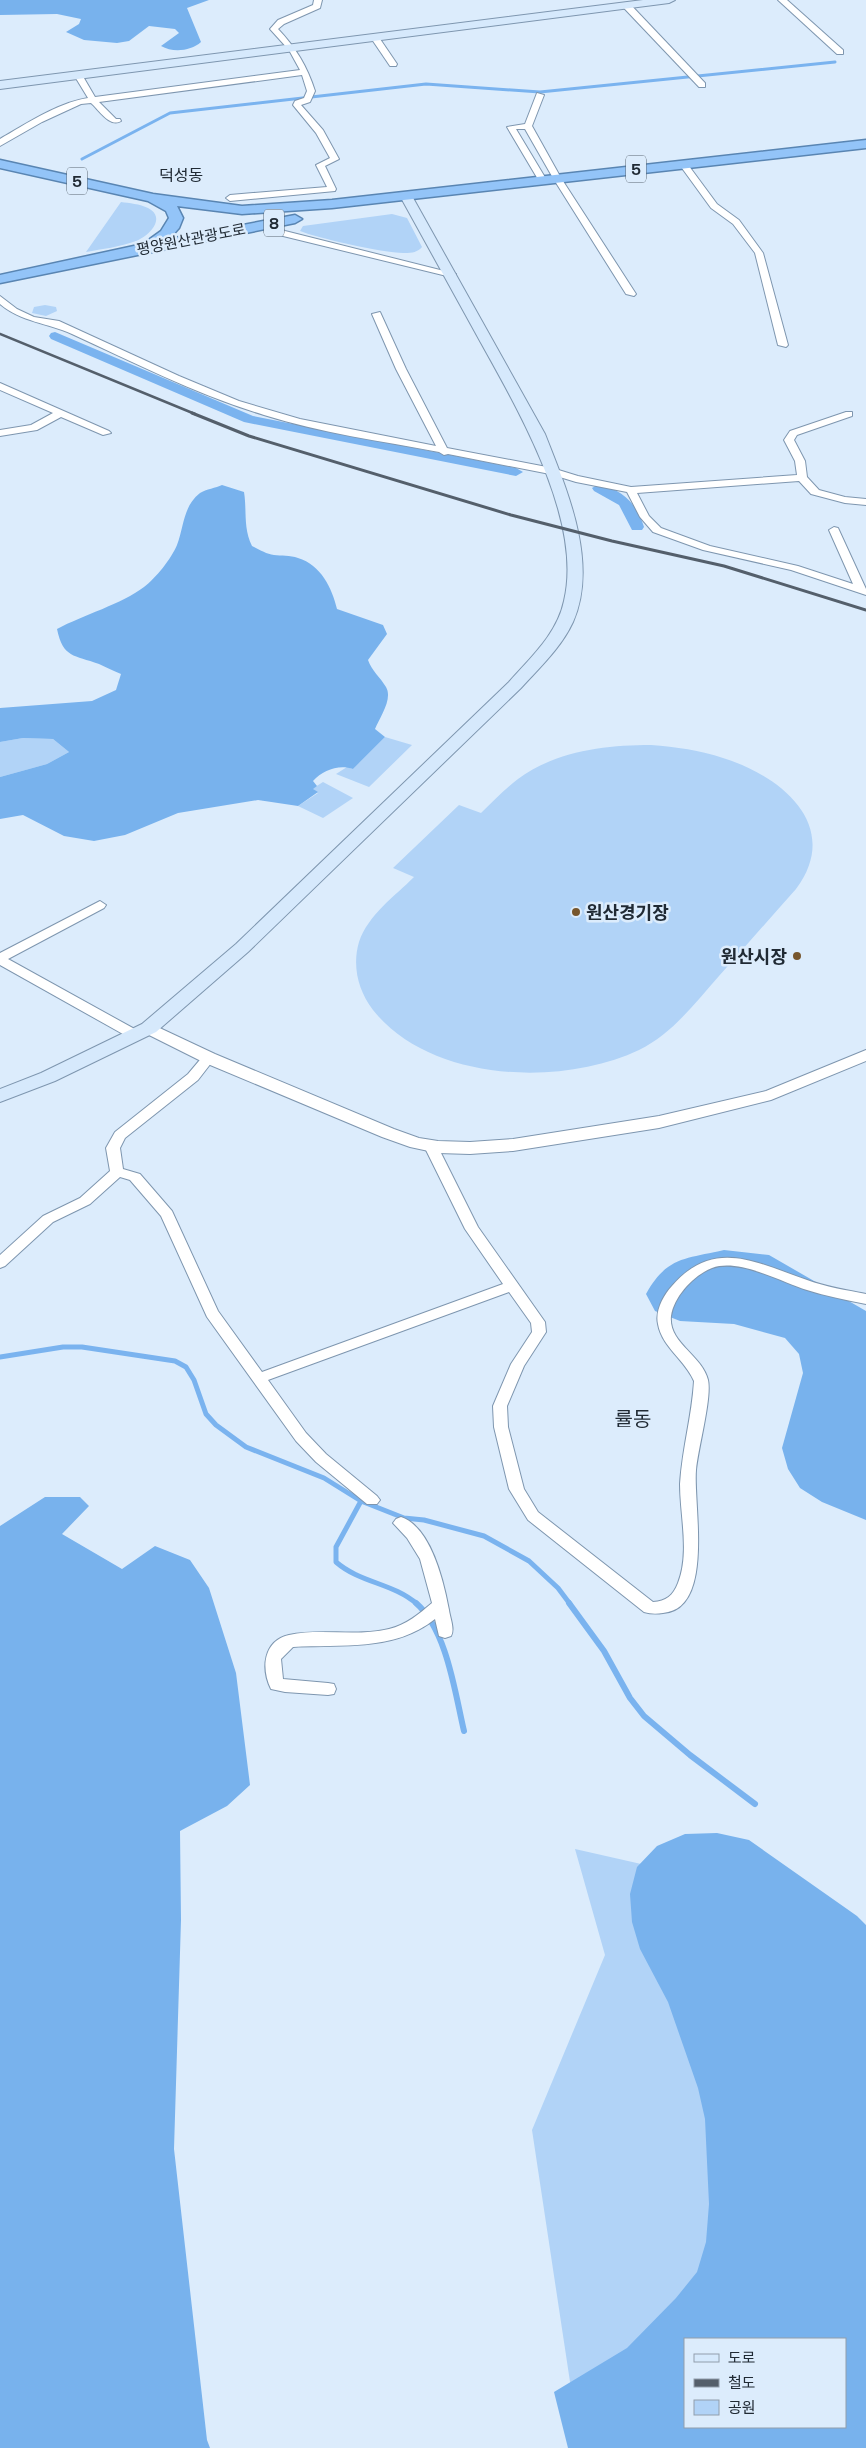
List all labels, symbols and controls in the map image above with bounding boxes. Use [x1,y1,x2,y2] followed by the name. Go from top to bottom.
[626,156,646,182] road number: 5
[159,165,203,186] district label: 덕성동
[67,168,87,195] road number: 5
[264,210,284,237] road number: 8
[135,219,247,259] street label: 평양원산관광도로
[586,901,669,924] place label: 원산경기장
[570,906,582,918] marker: 원산경기장
[721,945,787,968] place label: 원산시장
[791,950,803,962] marker: 원산시장
[615,1406,651,1432] district label: 률동
[684,2338,846,2428] legend
[728,2348,756,2367] text: 도로
[728,2373,756,2392] text: 철도
[728,2398,756,2417] text: 공원

